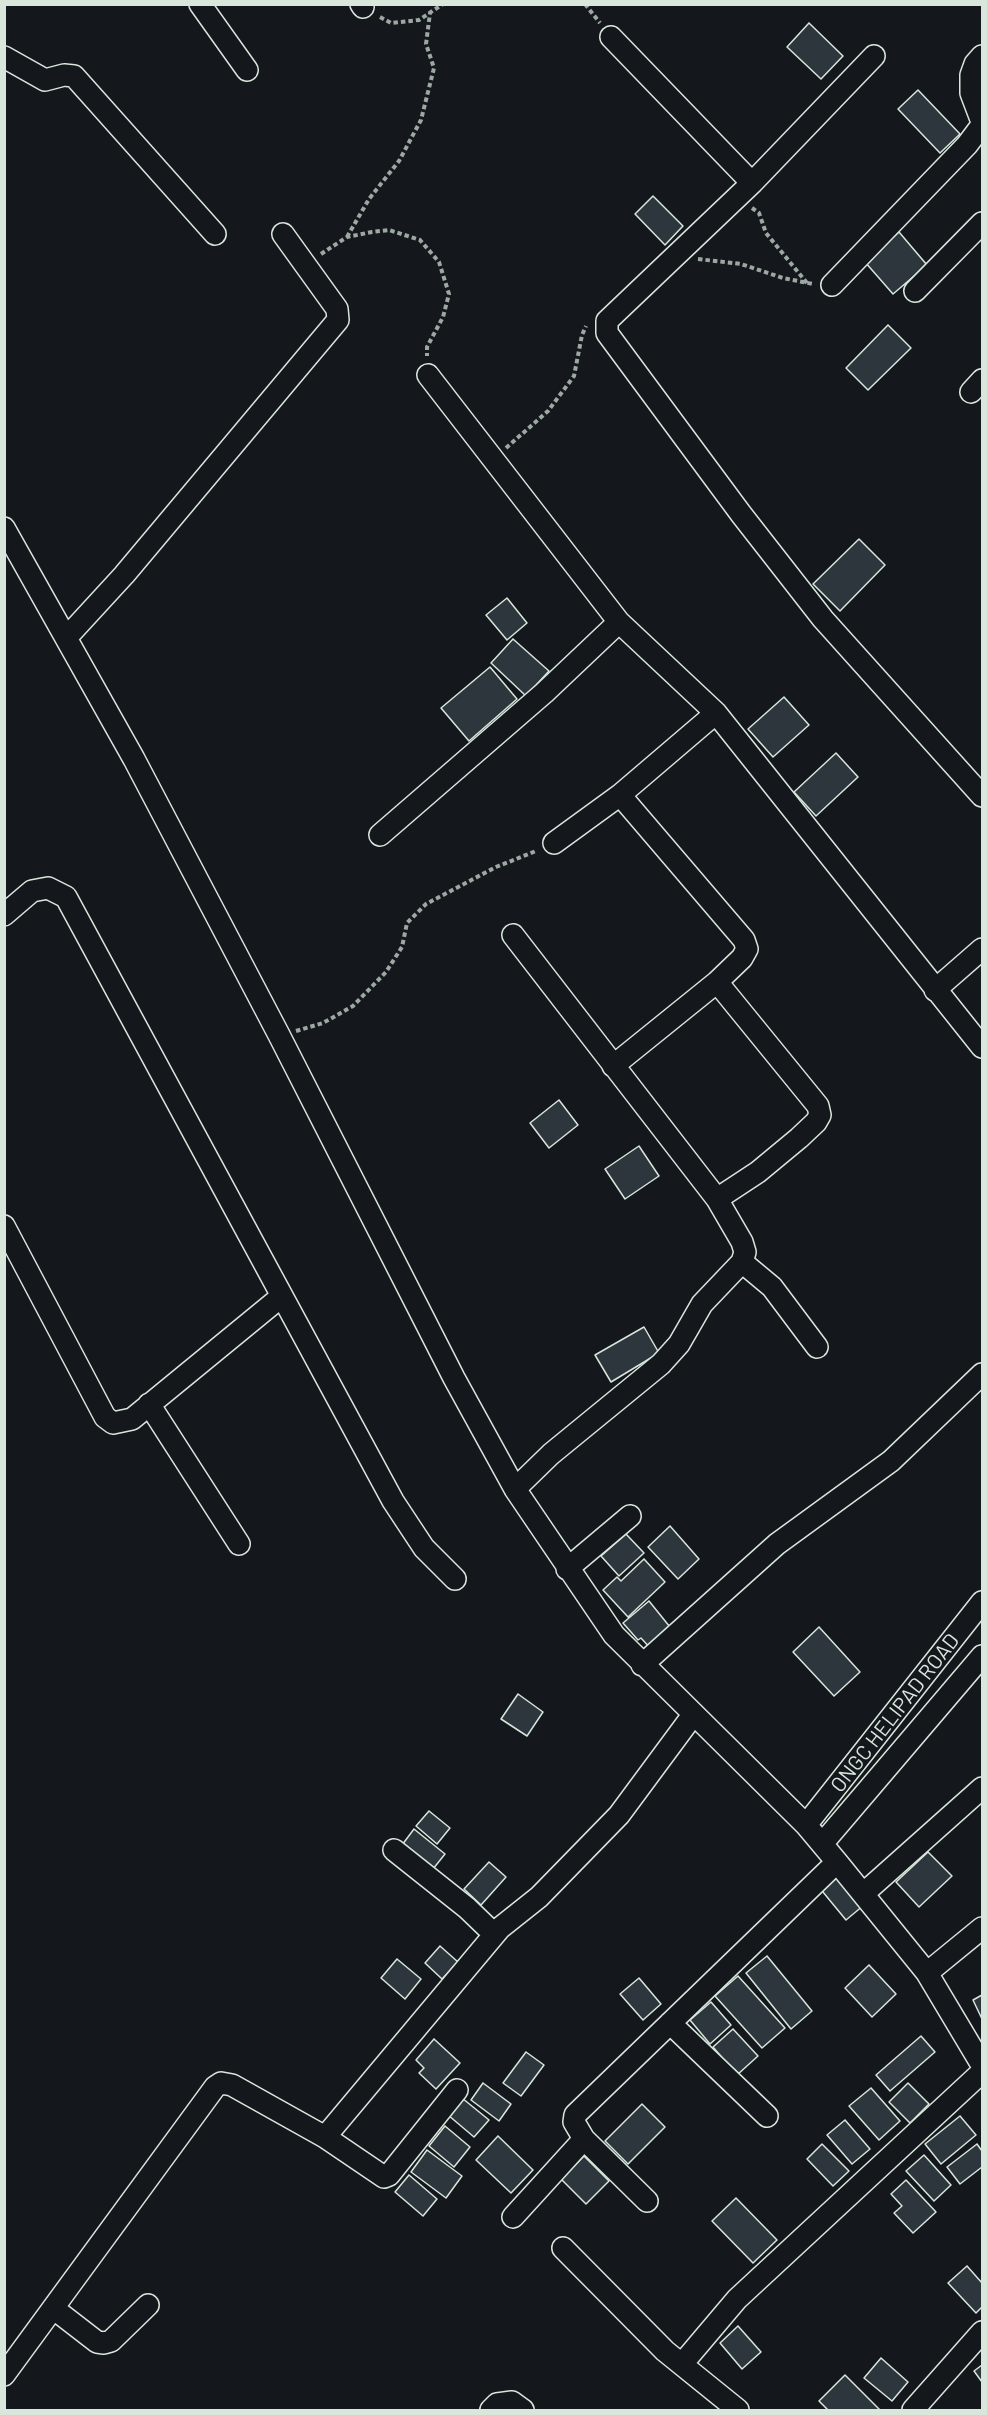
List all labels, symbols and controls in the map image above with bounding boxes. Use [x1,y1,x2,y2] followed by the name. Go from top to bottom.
[825,1629,965,1797] street label: ONGC HELIPAD ROAD

